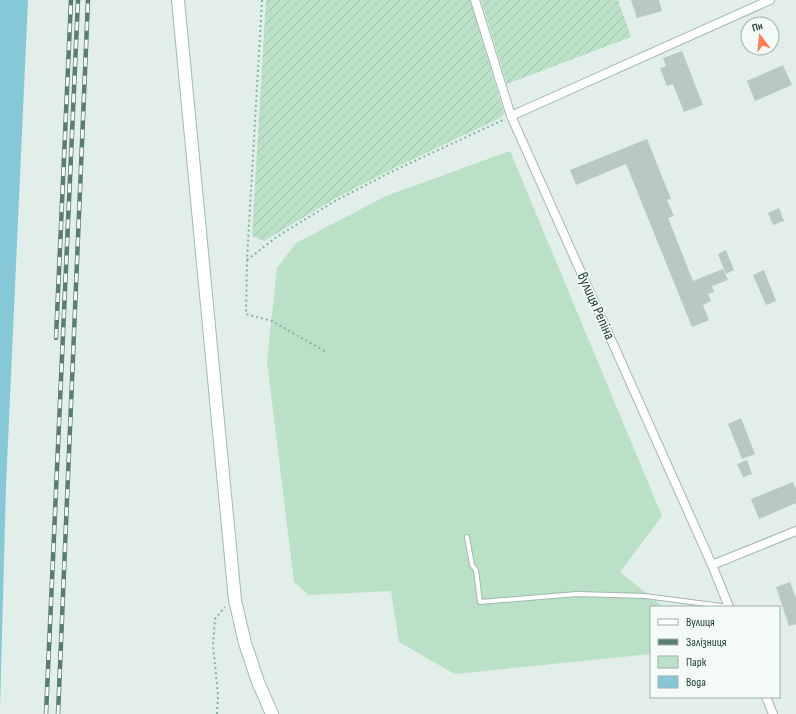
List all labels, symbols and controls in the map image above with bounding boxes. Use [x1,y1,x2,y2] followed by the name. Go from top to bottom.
[740,16,780,56] north arrow
[750,19,764,35] text: Пн
[573,269,619,343] street label: вулиця Репіна
[650,606,780,698] legend
[686,615,715,630] text: Вулиця
[686,635,727,650] text: Залізниця
[686,655,707,670] text: Парк
[686,675,706,690] text: Вода

